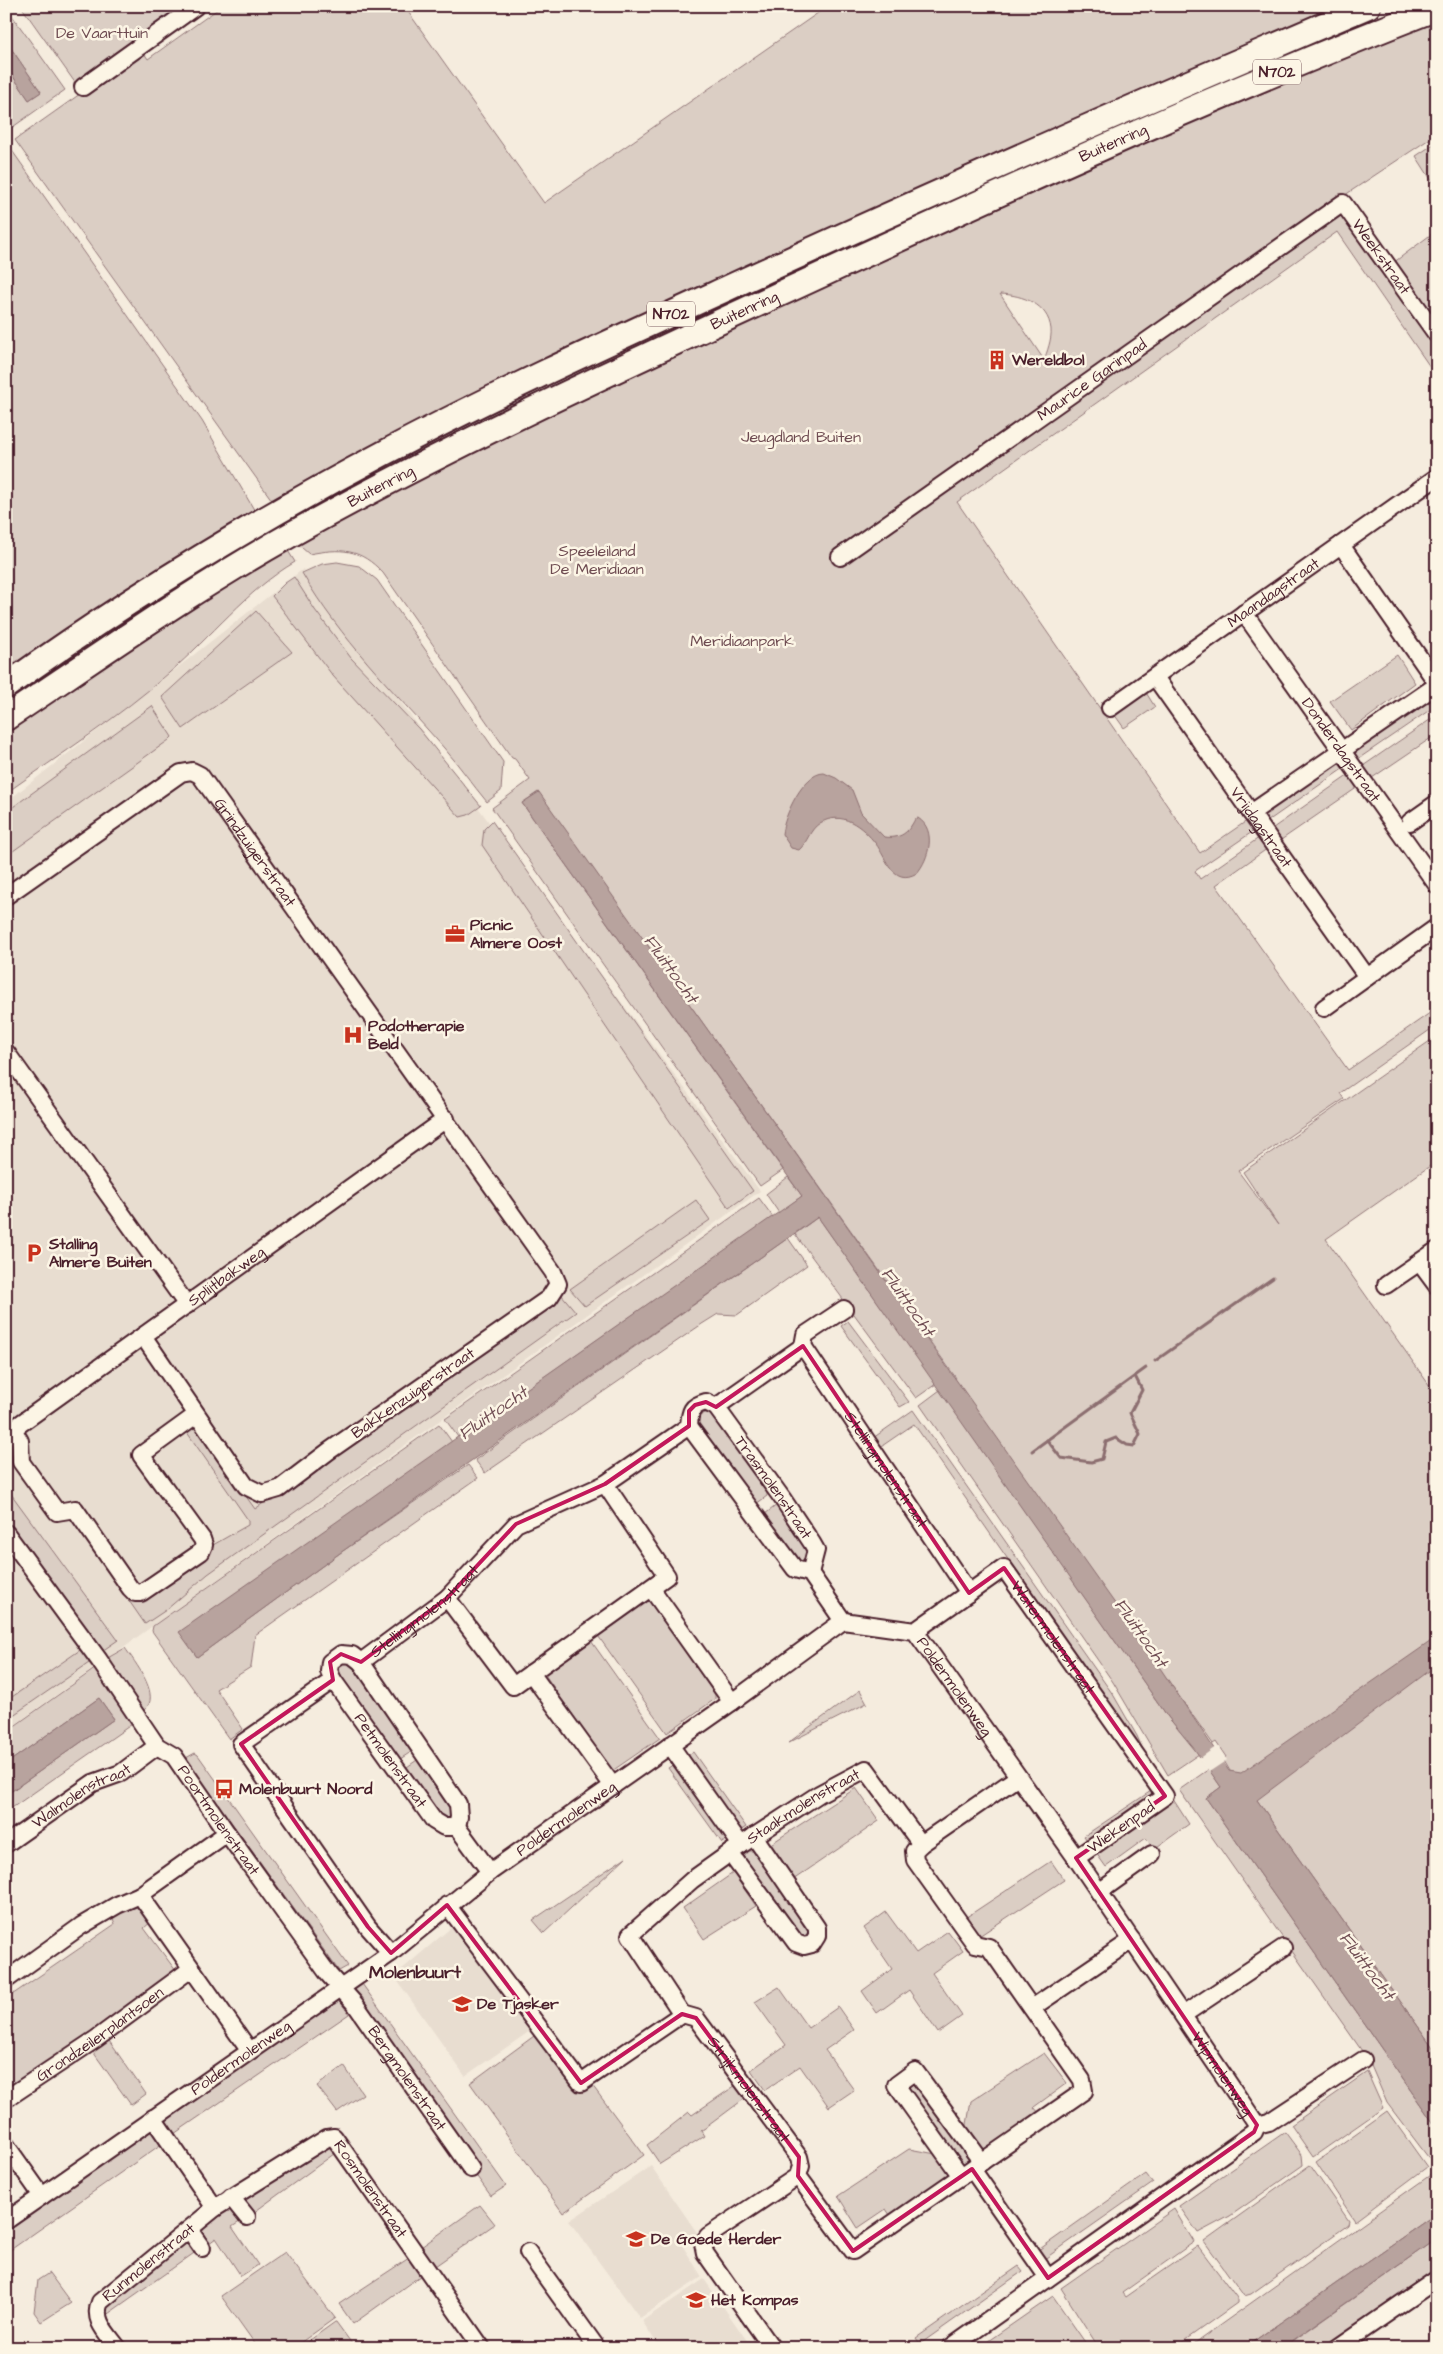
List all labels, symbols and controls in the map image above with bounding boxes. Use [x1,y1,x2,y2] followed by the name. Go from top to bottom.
[56,22,148,44] park label: De Vaarttuin
[1253,60,1301,84] road number: N702
[1076,118,1151,168] street label: Buitenring
[1347,214,1416,299] street label: Weekstraat
[707,285,782,336] street label: Buitenring
[647,302,695,326] road number: N702
[1033,333,1151,426] street label: Maurice Garinpad
[986,349,1008,371] building icon: Wereldbol
[1011,349,1085,371] place label: Wereldbol
[741,426,861,449] park label: Jeugdland Buiten
[343,460,418,513] street label: Buitenring
[550,540,644,580] park label: Speeleiland De Meridiaan
[1223,552,1324,633] street label: Maandagstraat
[690,630,794,652] park label: Meridiaanpark
[1296,693,1386,807] street label: Donderdagstraat
[1225,782,1298,873] street label: Vrijdagstraat
[209,794,302,912] street label: Grindzuigerstraat
[470,914,563,954] place label: Picnic Almere Oost
[444,923,466,945] office icon: Picnic Almere Oost
[638,930,705,1010] water label: Fluittocht
[368,1015,465,1055] place label: Podotherapie Beld
[342,1024,364,1046] hospital icon: Podotherapie Beld
[48,1233,152,1273] place label: Stalling Almere Buiten
[183,1241,270,1311] street label: Splijtbakweg
[23,1242,45,1264] parking icon: Stalling Almere Buiten
[875,1262,942,1343] water label: Fluittocht
[347,1342,480,1445] street label: Bakkenzuigerstraat
[453,1379,534,1446] water label: Fluittocht
[839,1407,933,1533] street label: Stellingmolenstraat
[730,1431,818,1544] street label: Trasmolenstraat
[365,1559,484,1663] street label: Stellingmolenstraat
[1005,1576,1101,1699] street label: Watermolenstraat
[1108,1593,1175,1674] water label: Fluittocht
[911,1632,997,1742] street label: Poldermolenweg
[349,1709,433,1813] street label: Petmolenstraat
[27,1758,136,1834] street label: Walmolenstraat
[172,1761,265,1880] street label: Poortmolenstraat
[742,1763,864,1850] street label: Staakmolenstraat
[512,1776,621,1861] street label: Poldermolenweg
[213,1778,235,1800] bus stop icon: Molenbuurt Noord
[239,1778,373,1800] place label: Molenbuurt Noord
[1083,1796,1159,1858] street label: Wiekenpad
[1333,1927,1402,2007] water label: Fluittocht
[369,1960,462,1985] district label: Molenbuurt
[32,1982,168,2087] street label: Grondzeilerplantsoen
[451,1993,473,2015] school or university icon: De Tjasker
[477,1993,559,2015] place label: De Tjasker
[186,2015,296,2100] street label: Poldermolenweg
[363,2021,452,2136] street label: Bergmolenstraat
[1186,2028,1259,2121] street label: Wipmolenweg
[702,2032,796,2147] street label: Strijkmolenstraat
[328,2136,413,2243] street label: Rosmolenstraat
[97,2217,200,2307] street label: Runmolenstraat
[625,2228,647,2250] school or university icon: De Goede Herder
[651,2228,781,2250] place label: De Goede Herder
[685,2289,707,2311] school or university icon: Het Kompas
[711,2289,798,2311] place label: Het Kompas

